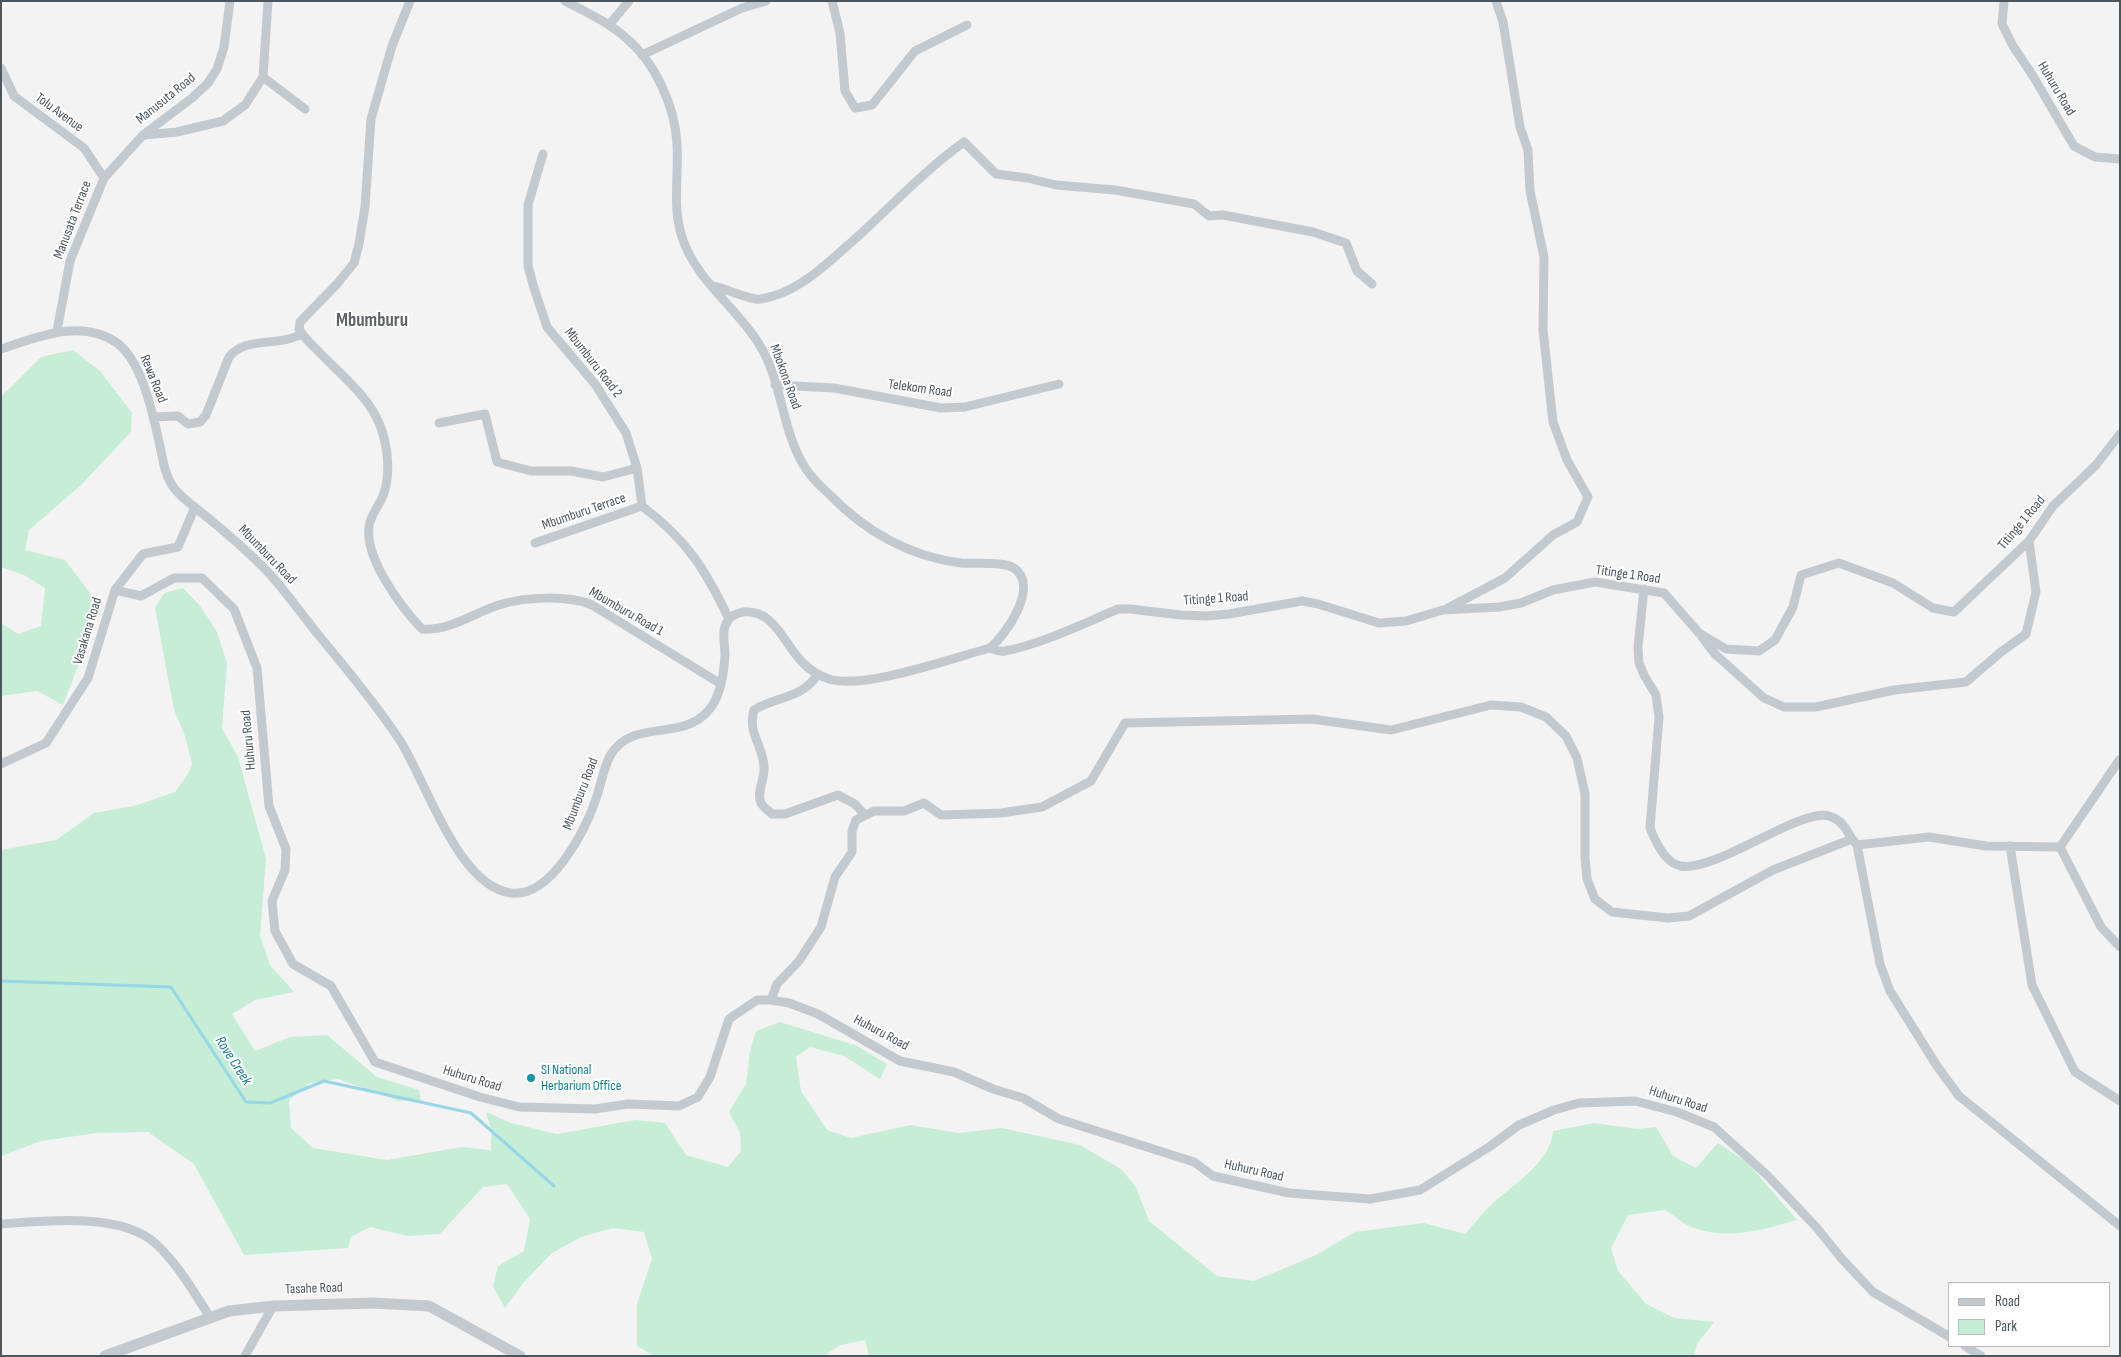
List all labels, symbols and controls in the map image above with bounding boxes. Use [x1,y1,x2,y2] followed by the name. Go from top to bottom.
[2033,59,2079,119] street label: Huhuru Road
[133,70,199,128] street label: Manusuta Road
[32,90,86,136] street label: Tolu Avenue
[50,178,96,262] street label: Manusata Terrace
[336,310,408,332] district label: Mbumburu
[561,325,625,401] street label: Mbumburu Road 2
[766,342,804,412] street label: Mbokona Road
[136,352,170,406] street label: Rewa Road
[887,376,953,402] street label: Telekom Road
[540,490,628,534] street label: Mbumburu Terrace
[1995,493,2049,553] street label: Titinge 1 Road
[235,522,299,588] street label: Mbumburu Road
[1595,562,1661,588] street label: Titinge 1 Road
[586,584,666,640] street label: Mbumburu Road 1
[1183,588,1249,610] street label: Titinge 1 Road
[70,595,106,667] street label: Vasakana Road
[238,709,260,771] street label: Huhuru Road
[560,755,602,833] street label: Mbumburu Road
[850,1011,912,1055] street label: Huhuru Road
[211,1033,255,1089] water label: Rove Creek
[441,1062,503,1096] street label: Huhuru Road
[541,1062,621,1094] place label: SI National Herbarium Office
[525,1072,537,1084] marker: SI National Herbarium Office
[1647,1083,1709,1117] street label: Huhuru Road
[1223,1156,1285,1186] street label: Huhuru Road
[285,1280,343,1298] street label: Tasahe Road
[1948,1282,2111,1347] legend
[1995,1292,2020,1311] text: Road
[1995,1317,2017,1336] text: Park

